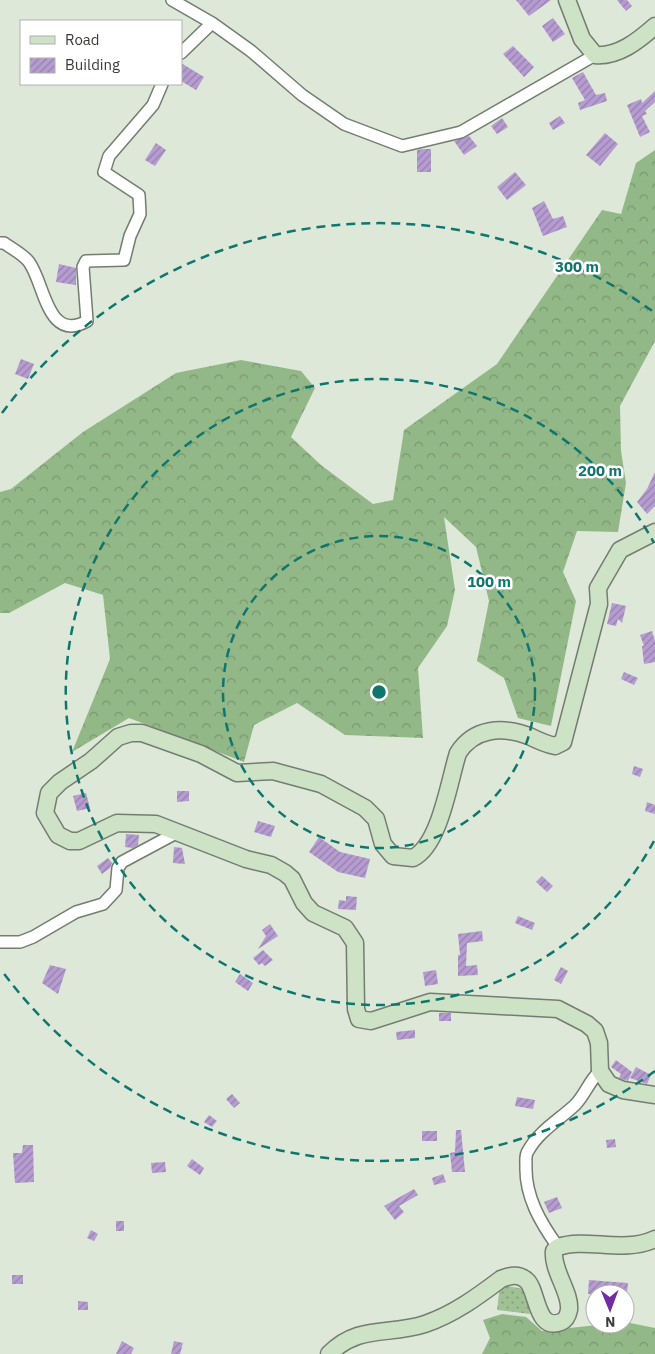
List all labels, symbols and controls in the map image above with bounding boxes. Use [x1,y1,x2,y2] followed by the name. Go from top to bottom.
[20,20,182,85] legend
[65,30,100,49] text: Road
[65,55,120,74] text: Building
[555,257,599,276] text: 300 m
[578,461,622,480] text: 200 m
[467,572,511,591] text: 100 m
[370,683,388,701] centre of rings
[585,1284,635,1334] north arrow
[605,1313,615,1331] text: N

